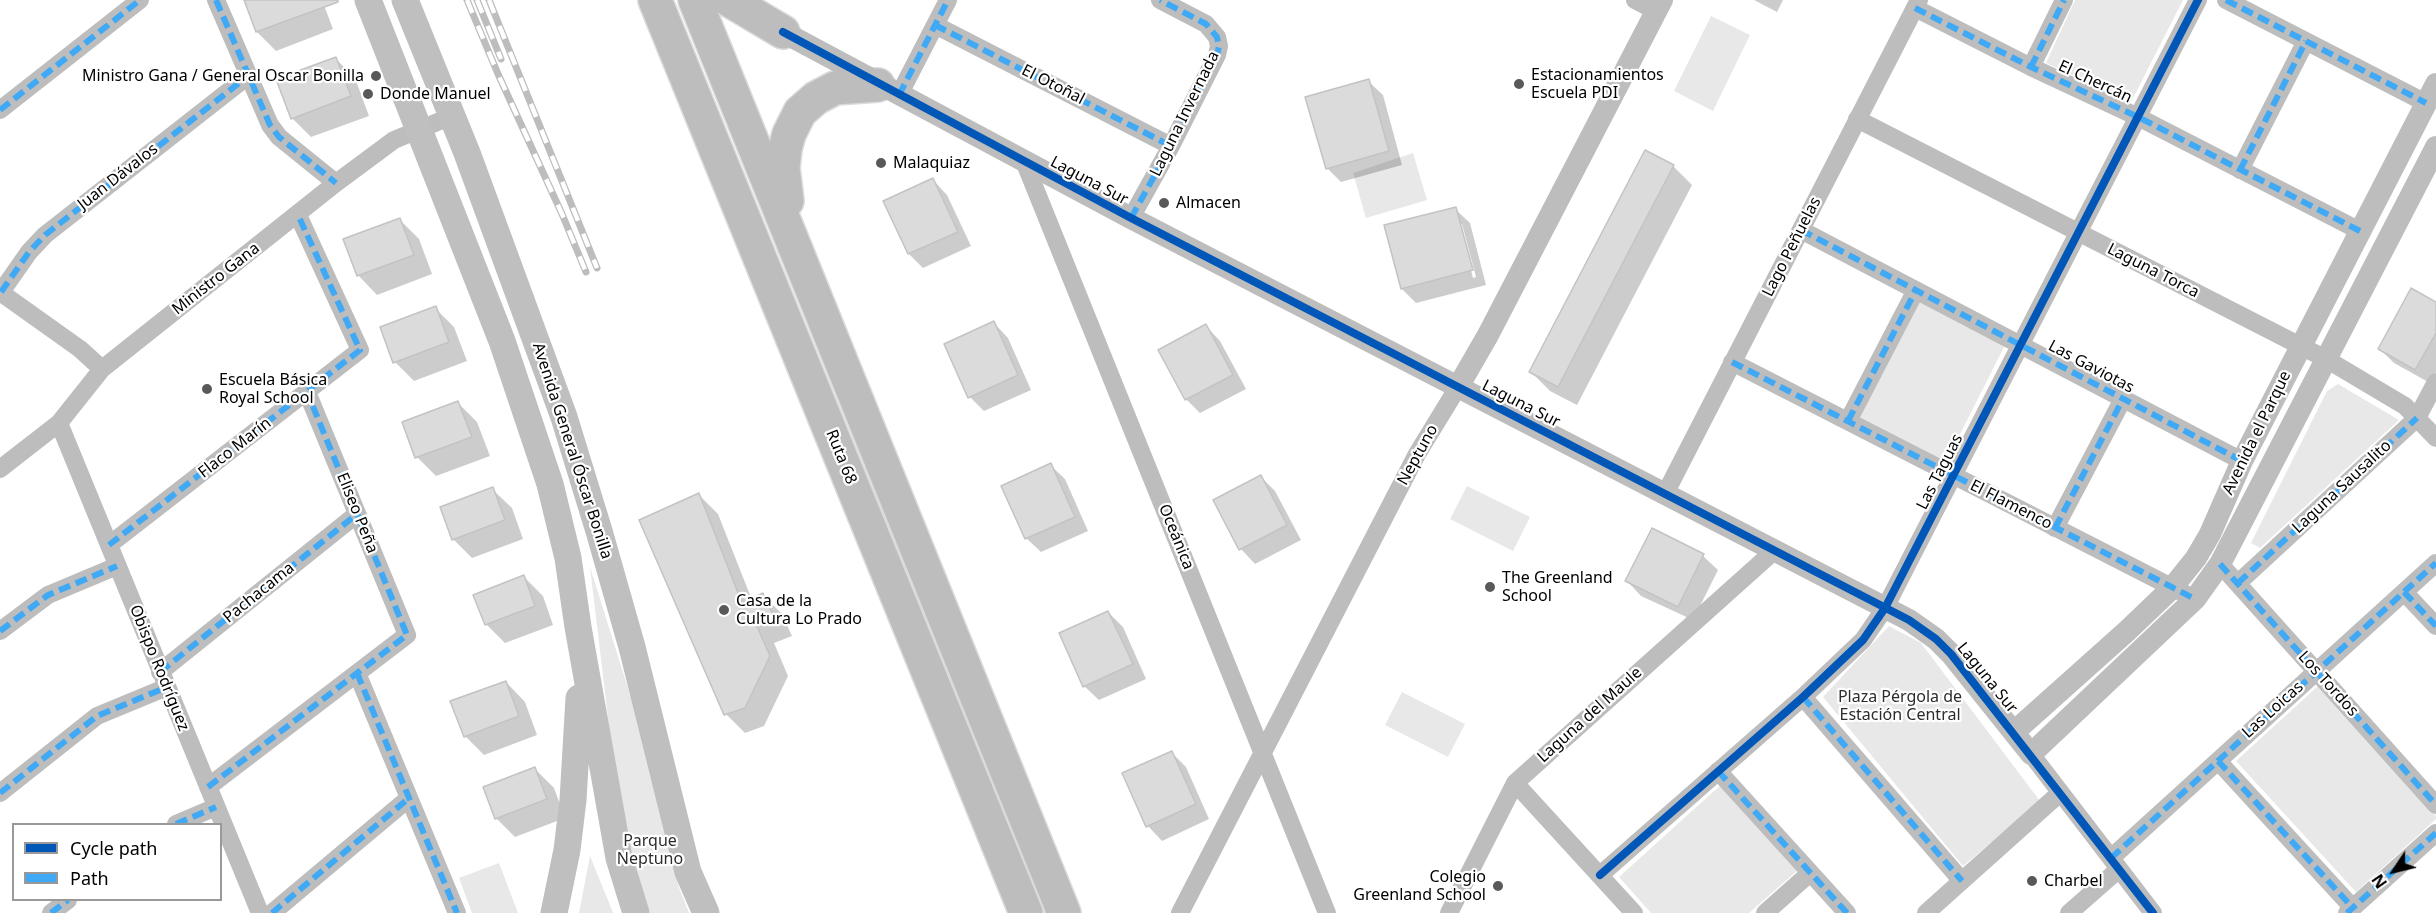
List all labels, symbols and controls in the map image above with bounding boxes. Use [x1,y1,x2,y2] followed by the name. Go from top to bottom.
[1146,48,1224,180] street label: Laguna Invernada
[2055,57,2135,107] street label: El Chercán
[1018,61,1088,109] street label: El Otoñal
[1531,65,1664,103] place label: Estacionamientos Escuela PDI
[82,66,364,86] place label: Ministro Gana / General Oscar Bonilla
[369,69,383,83] marker: Ministro Gana / General Oscar Bonilla
[1512,77,1526,91] marker: Estacionamientos Escuela PDI
[380,84,491,104] place label: Donde Manuel
[361,87,375,101] marker: Donde Manuel
[74,140,162,214] street label: Juan Dávalos
[1047,152,1131,210] street label: Laguna Sur
[893,153,970,173] place label: Malaquiaz
[874,156,888,170] marker: Malaquiaz
[1176,193,1241,213] place label: Almacen
[1759,194,1825,300] street label: Lago Peñuelas
[1157,196,1171,210] marker: Almacen
[168,239,264,319] street label: Ministro Gana
[2104,240,2202,302] street label: Laguna Torca
[2045,336,2137,398] street label: Las Gaviotas
[528,340,616,562] street label: Avenida General Óscar Bonilla
[2219,368,2295,498] street label: Avenida el Parque
[219,370,327,408] place label: Escuela Básica Royal School
[1479,376,1563,432] street label: Laguna Sur
[200,382,214,396] marker: Escuela Básica Royal School
[195,414,275,482] street label: Flaco Marín
[1394,421,1442,489] street label: Neptuno
[821,427,861,487] street label: Ruta 68
[1913,431,1967,513] street label: Las Taguas
[2289,436,2395,538] street label: Laguna Sausalito
[332,470,382,556] street label: Eliseo Peña
[1967,476,2055,534] street label: El Flamenco
[1154,501,1198,573] street label: Oceánica
[220,559,298,627] street label: Pachacama
[1502,568,1613,606] place label: The Greenland School
[1483,580,1497,594] marker: The Greenland School
[736,591,862,629] place label: Casa de la Cultura Lo Prado
[125,602,193,734] street label: Obispo Rodríguez
[717,603,731,617] marker: Casa de la Cultura Lo Prado
[1953,639,2021,717] street label: Laguna Sur
[2294,648,2362,720] street label: Los Tordos
[1534,663,1646,767] street label: Laguna del Maule
[2238,678,2308,742] street label: Las Loicas
[1838,687,1962,725] park label: Plaza Pérgola de Estación Central
[12,823,222,901] legend
[617,831,683,869] park label: Parque Neptuno
[70,836,157,860] text: Cycle path
[2364,841,2424,901] north arrow
[70,866,109,890] text: Path
[1353,867,1486,905] place label: Colegio Greenland School
[2367,870,2392,893] text: N
[2044,871,2103,891] place label: Charbel
[2025,874,2039,888] marker: Charbel
[1491,879,1505,893] marker: Colegio Greenland School

